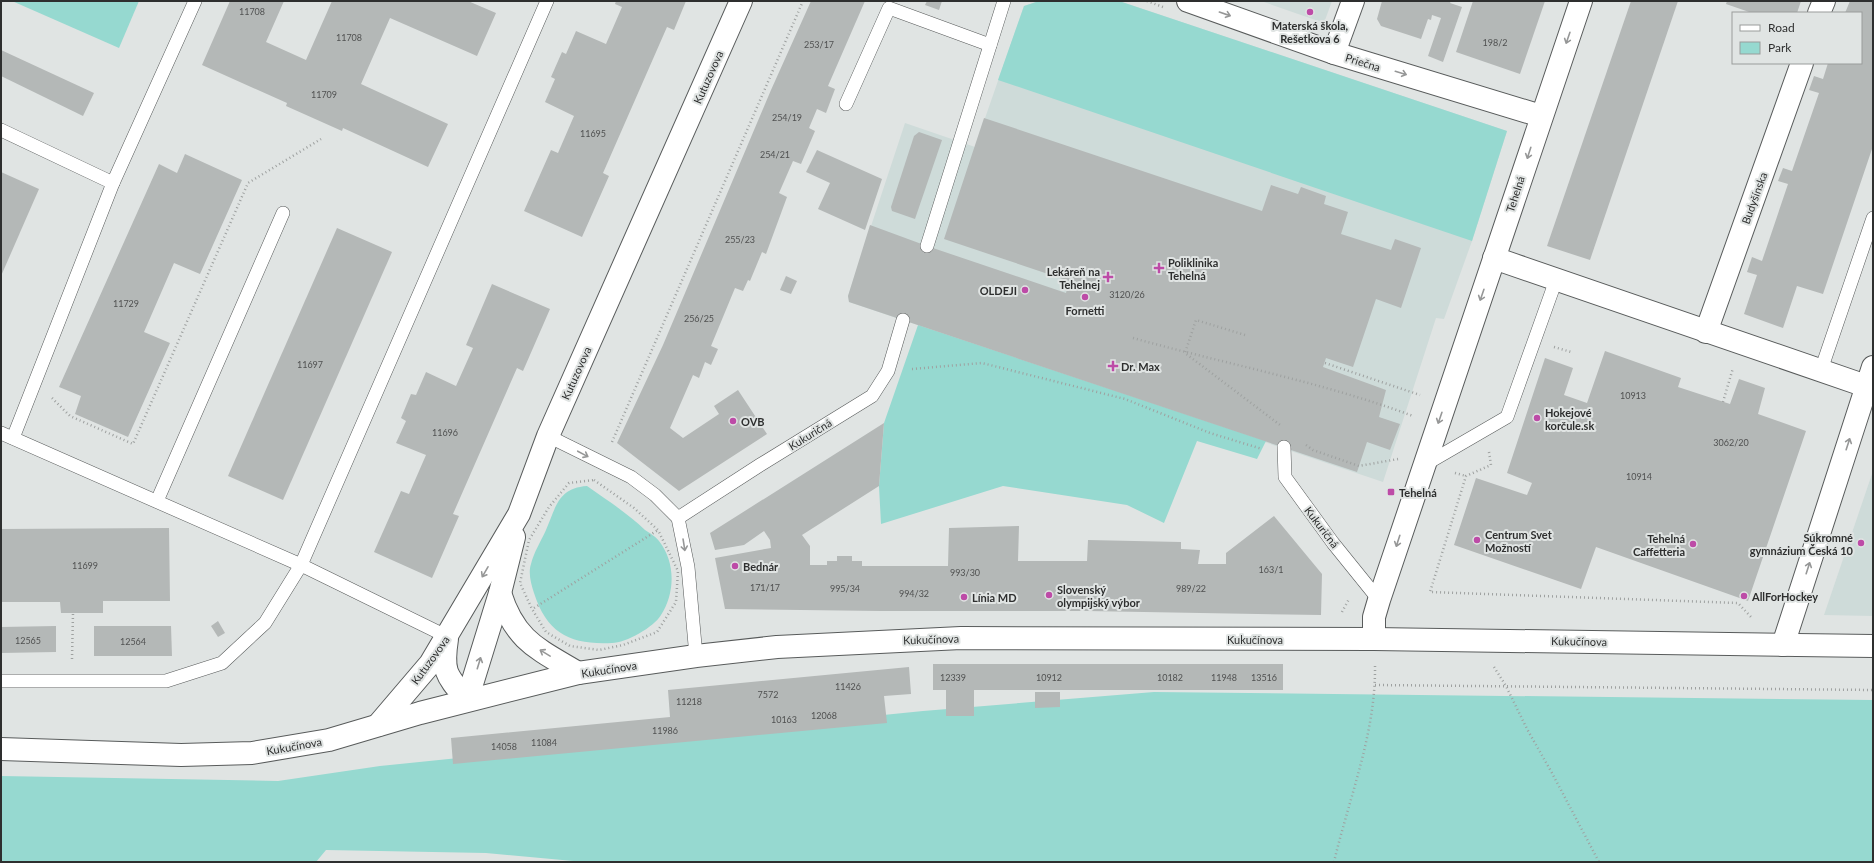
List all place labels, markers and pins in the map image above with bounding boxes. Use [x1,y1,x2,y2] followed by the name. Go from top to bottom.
[1305,7,1315,17] marker: Materská škola, Rešetkova 6
[1272,19,1349,45] place label: Materská škola, Rešetkova 6
[1168,256,1218,282] place label: Poliklinika Tehelná
[1153,262,1165,274] marker: Poliklinika Tehelná
[1047,265,1100,291] place label: Lekáreň na Tehelnej
[1103,272,1113,282] marker: Lekáreň na Tehelnej
[980,284,1017,297] place label: OLDEJI
[1020,285,1030,295] marker: OLDEJI
[1080,292,1090,302] marker: Fornetti
[1066,304,1105,317] place label: Fornetti
[1121,360,1160,373] place label: Dr. Max
[1108,361,1118,371] marker: Dr. Max
[1545,406,1594,432] place label: Hokejové korčule.sk
[1532,413,1542,423] marker: Hokejové korčule.sk
[741,415,765,428] place label: OVB
[728,416,738,426] marker: OVB
[1399,486,1437,499] place label: Tehelná
[1386,487,1396,497] marker: Tehelná
[1485,528,1553,554] place label: Centrum Svet Možností
[1750,531,1854,557] place label: Súkromné gymnázium Česká 10
[1633,532,1685,558] place label: Tehelná Caffetteria
[1472,535,1482,545] marker: Centrum Svet Možností
[1856,538,1866,548] marker: Súkromné gymnázium Česká 10
[1688,539,1698,549] marker: Tehelná Caffetteria
[743,560,779,573] place label: Bednár
[730,561,740,571] marker: Bednár
[1057,583,1141,609] place label: Slovenský olympijský výbor
[1044,590,1054,600] marker: Slovenský olympijský výbor
[1751,590,1818,603] place label: AllForHockey
[972,591,1017,604] place label: Línia MD
[1739,591,1749,601] marker: AllForHockey
[959,592,969,602] marker: Línia MD

